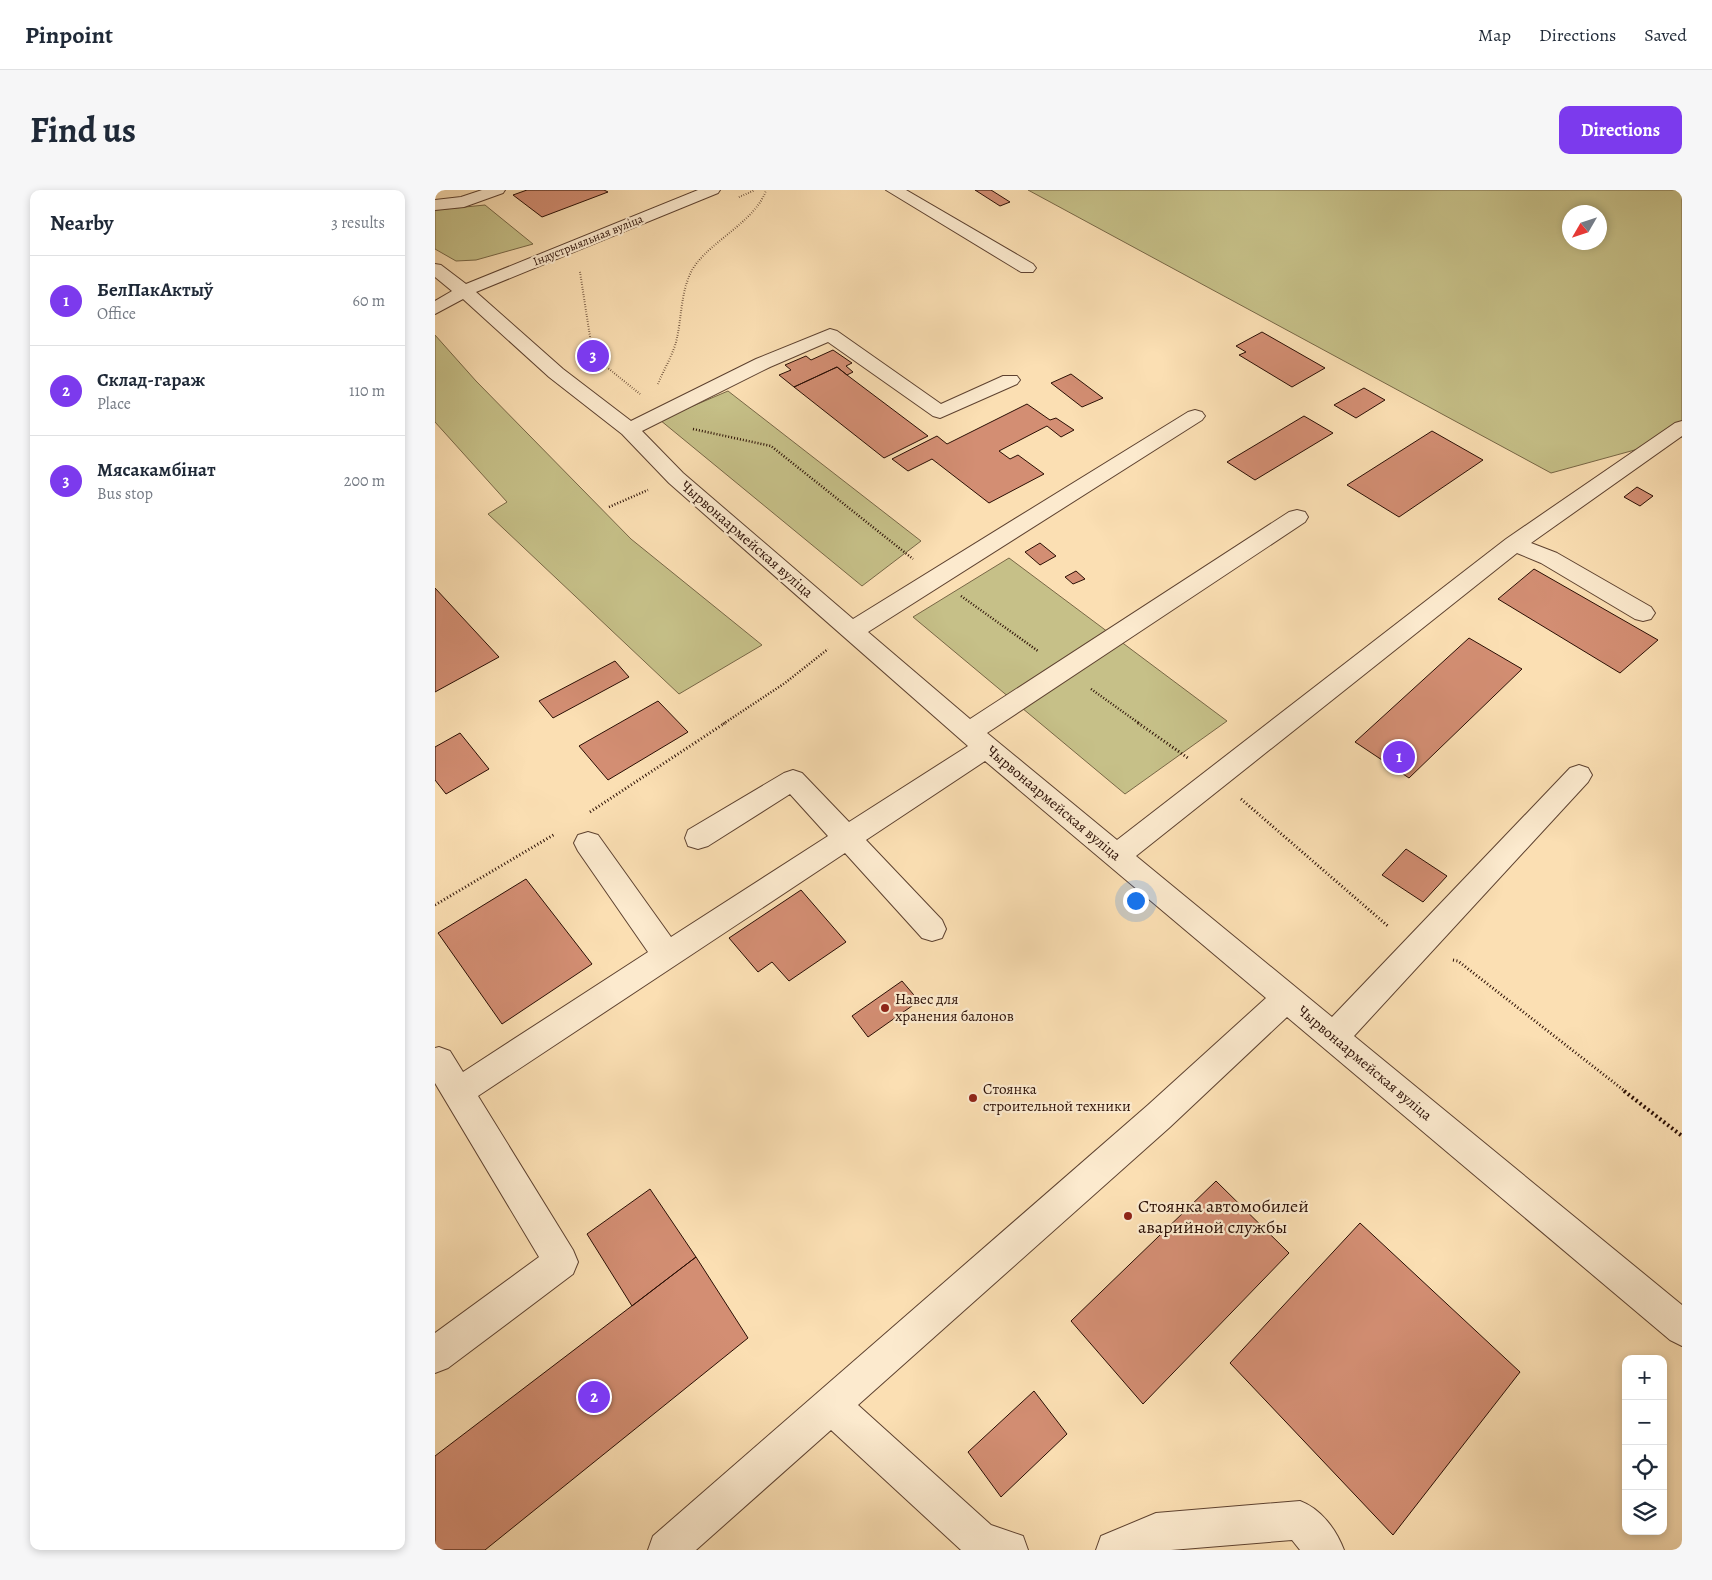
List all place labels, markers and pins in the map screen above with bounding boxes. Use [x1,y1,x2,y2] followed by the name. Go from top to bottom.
[577,337,609,375] pin: 3
[1383,738,1415,776] pin: 1
[895,989,1014,1026] place label: Навес для хранения балонов
[879,1002,891,1014] marker: Навес для хранения балонов
[983,1079,1131,1116] place label: Стоянка строительной техники
[967,1092,979,1104] marker: Стоянка строительной техники
[1138,1194,1309,1239] place label: Стоянка автомобилей аварийной службы
[1122,1210,1134,1222] marker: Стоянка автомобилей аварийной службы
[578,1378,610,1416] pin: 2

